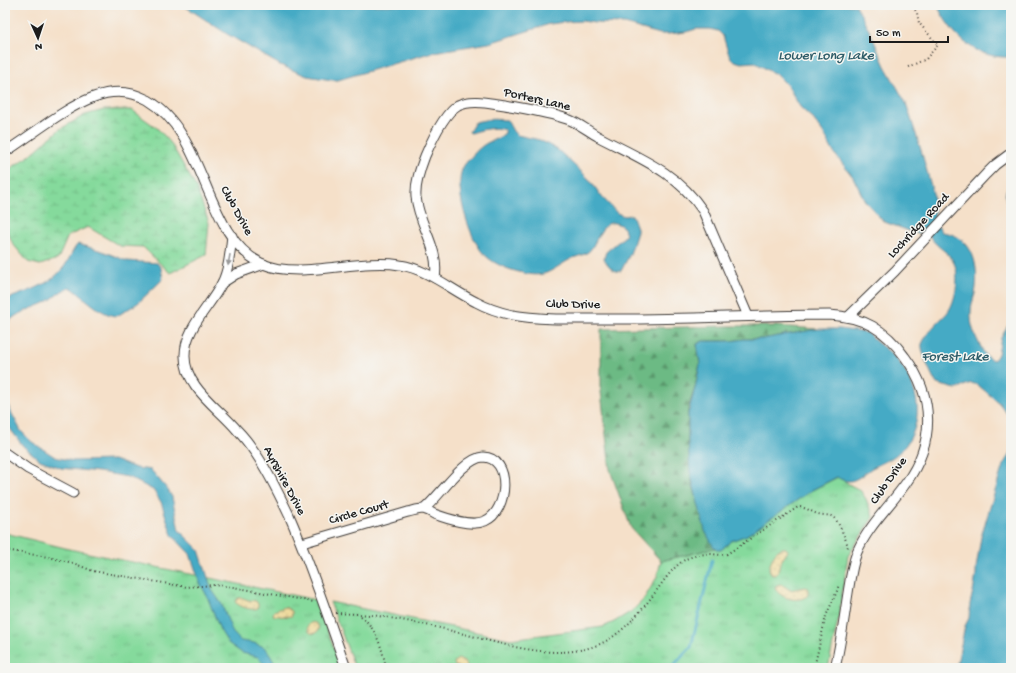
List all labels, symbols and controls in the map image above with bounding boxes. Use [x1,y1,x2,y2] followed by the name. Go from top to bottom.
[18,18,58,58] north arrow
[870,18,948,44] scale bar
[876,27,901,41] text: 50 m
[35,40,42,52] text: N
[778,48,874,65] water label: Lower Long Lake
[501,85,572,115] street label: Porters Lane
[216,184,256,239] street label: Club Drive
[885,189,954,262] street label: Lochridge Road
[226,254,232,266] one-way arrow
[546,297,601,313] street label: Club Drive
[921,349,989,366] water label: Forest Lake
[260,444,309,518] street label: Ayrshire Drive
[867,454,911,508] street label: Club Drive
[327,497,392,529] street label: Circle Court

